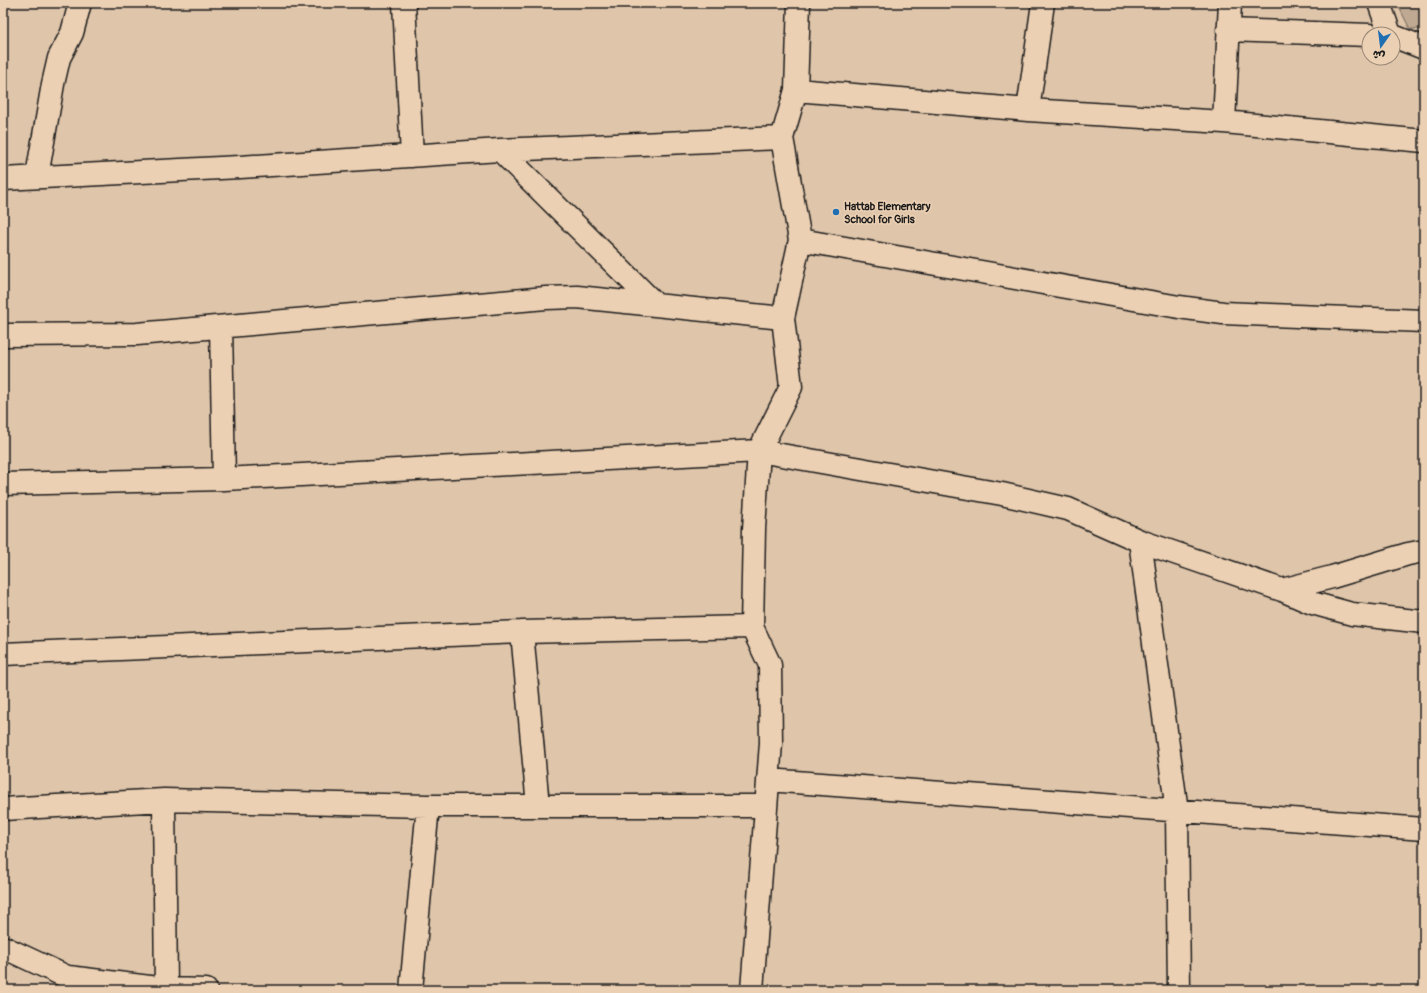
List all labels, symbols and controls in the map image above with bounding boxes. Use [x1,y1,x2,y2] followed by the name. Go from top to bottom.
[1361,26,1401,66] north arrow
[1371,47,1386,63] text: ش
[844,200,931,226] place label: Hattab Elementary School for Girls
[831,207,841,217] marker: Hattab Elementary School for Girls

